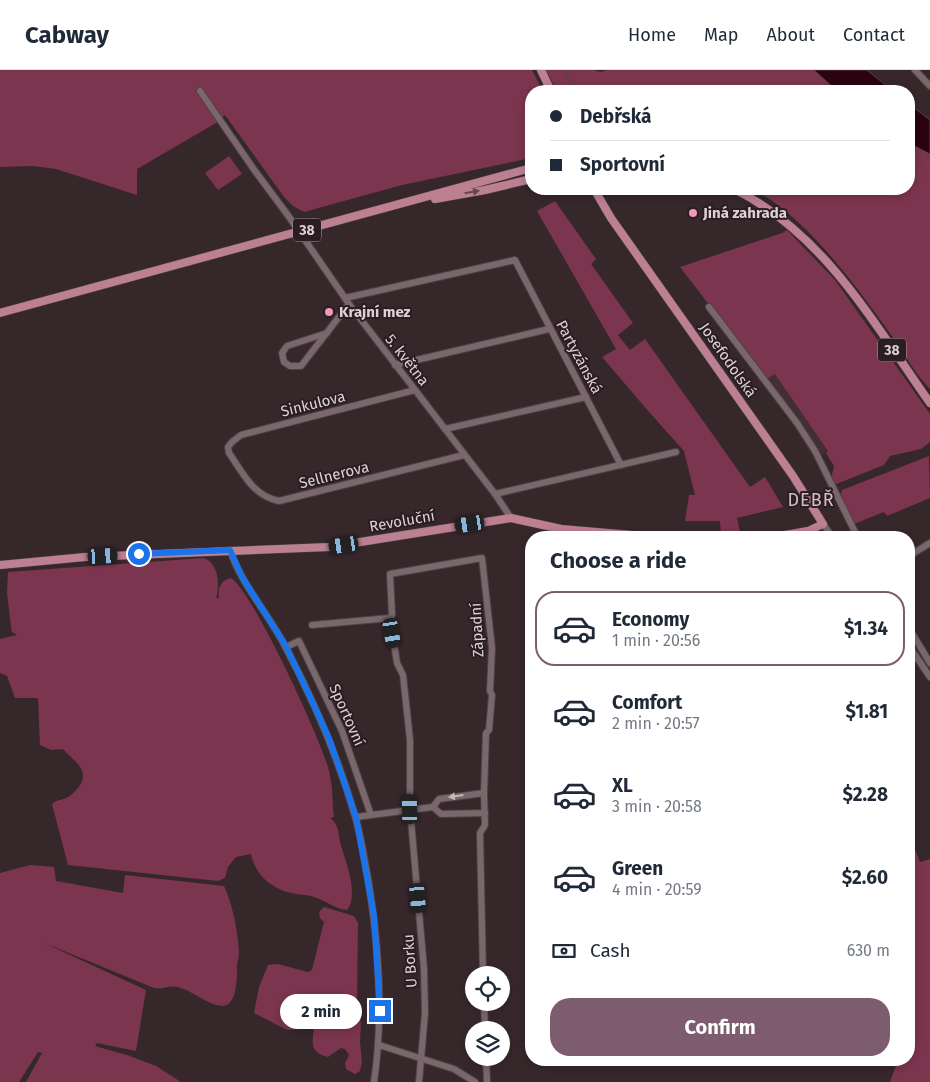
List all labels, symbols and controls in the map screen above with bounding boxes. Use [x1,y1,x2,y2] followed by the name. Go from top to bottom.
[25,21,109,49] text: Cabway
[628,24,676,46] text: Home
[704,24,738,46] text: Map
[766,24,815,46] text: About
[843,24,905,46] text: Contact
[580,105,651,128] text: Debřská
[580,153,665,176] text: Sportovní
[464,188,480,196] one-way arrow
[702,204,787,222] place label: Jiná zahrada
[687,207,699,219] marker: Jiná zahrada
[293,218,321,242] road number: 38
[339,303,411,321] place label: Krajní mez
[323,306,335,318] marker: Krajní mez
[552,317,606,397] street label: Partyzánská
[696,319,760,401] street label: Josefodolská
[381,331,433,389] street label: 5. května
[878,338,906,362] road number: 38
[279,387,347,421] street label: Sinkulova
[297,458,371,492] street label: Sellnerova
[787,489,835,511] district label: DEBŘ
[368,506,436,536] street label: Revoluční
[454,514,485,534] car
[328,535,359,555] car
[128,543,150,565] route start
[550,547,686,574] text: Choose a ride
[87,548,118,564] car
[467,602,487,658] street label: Západní
[552,606,597,651] icon: car
[612,608,689,631] text: Economy
[382,617,401,649] car
[844,617,888,640] text: $1.34
[612,631,700,650] text: 1 min · 20:56
[325,681,369,749] street label: Sportovní
[552,689,597,734] icon: car
[612,691,682,714] text: Comfort
[846,700,888,723] text: $1.81
[612,714,700,733] text: 2 min · 20:57
[552,772,597,817] icon: car
[612,774,633,797] text: XL
[843,783,888,806] text: $2.28
[448,792,464,800] one-way arrow
[402,794,417,824] car
[612,797,702,816] text: 3 min · 20:58
[552,855,597,900] icon: car
[612,857,663,880] text: Green
[842,866,888,889] text: $2.60
[612,880,702,899] text: 4 min · 20:59
[409,882,426,914] car
[399,933,421,989] street label: U Borku
[550,937,578,965] icon: cash
[590,939,631,962] text: Cash
[847,941,890,960] text: 630 m
[465,966,510,1066] map controls
[465,966,510,1011] button: locate
[280,994,362,1028] callout: 2 min
[550,998,890,1056] button: Confirm
[369,1000,391,1022] route end
[301,1002,341,1021] text: 2 min
[465,1021,510,1066] button: layers

